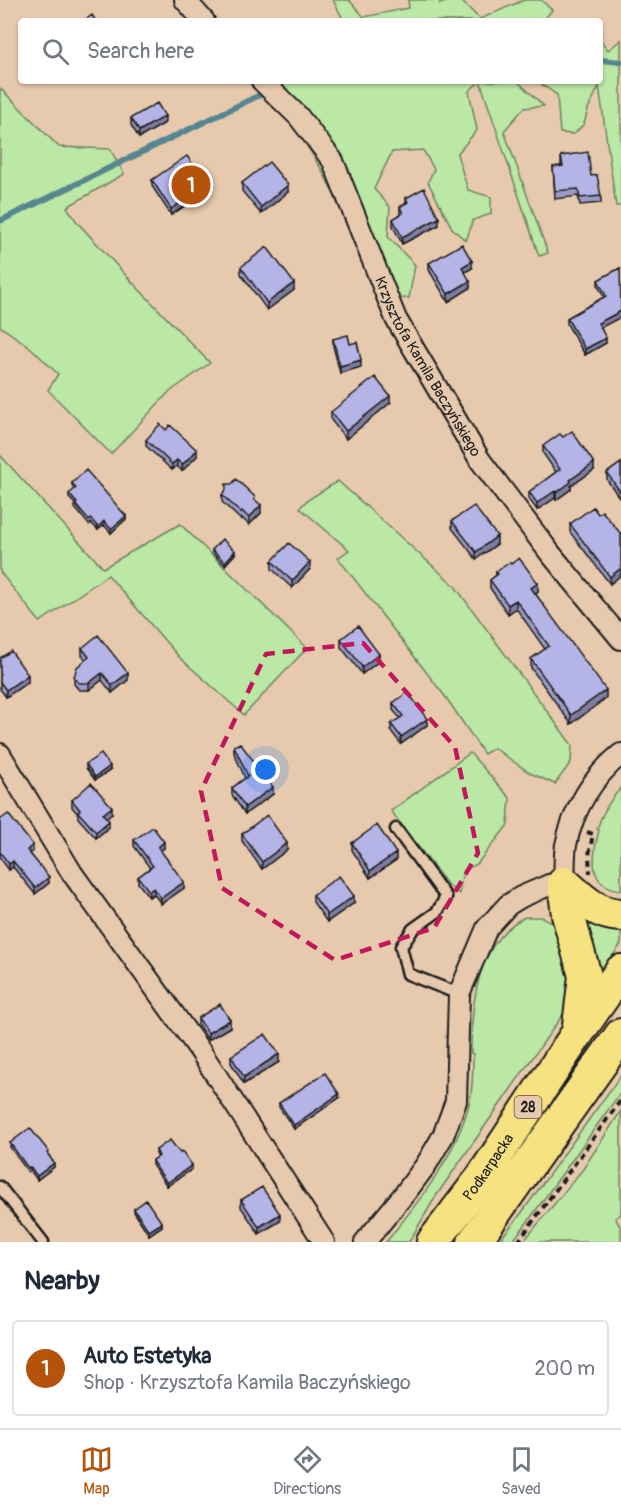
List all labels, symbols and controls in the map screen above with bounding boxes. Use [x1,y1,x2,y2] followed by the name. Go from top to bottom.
[18,18,603,84] search box
[39,35,72,68] icon: search
[87,37,194,65] text: Search here
[172,162,210,207] pin: 1
[370,274,485,460] street label: Krzysztofa Kamila Baczyńskiego
[251,755,280,784] your location
[514,1096,542,1118] road number: 28
[458,1130,518,1205] street label: Podkarpacka
[24,1265,100,1297] text: Nearby
[83,1342,212,1370] text: Auto Estetyka
[42,1356,49,1381] text: 1
[534,1356,595,1381] text: 200 m
[83,1370,411,1395] text: Shop · Krzysztofa Kamila Baczyńskiego
[80,1443,113,1499] tab: Map
[273,1443,341,1499] tab: Directions
[501,1443,541,1499] tab: Saved

